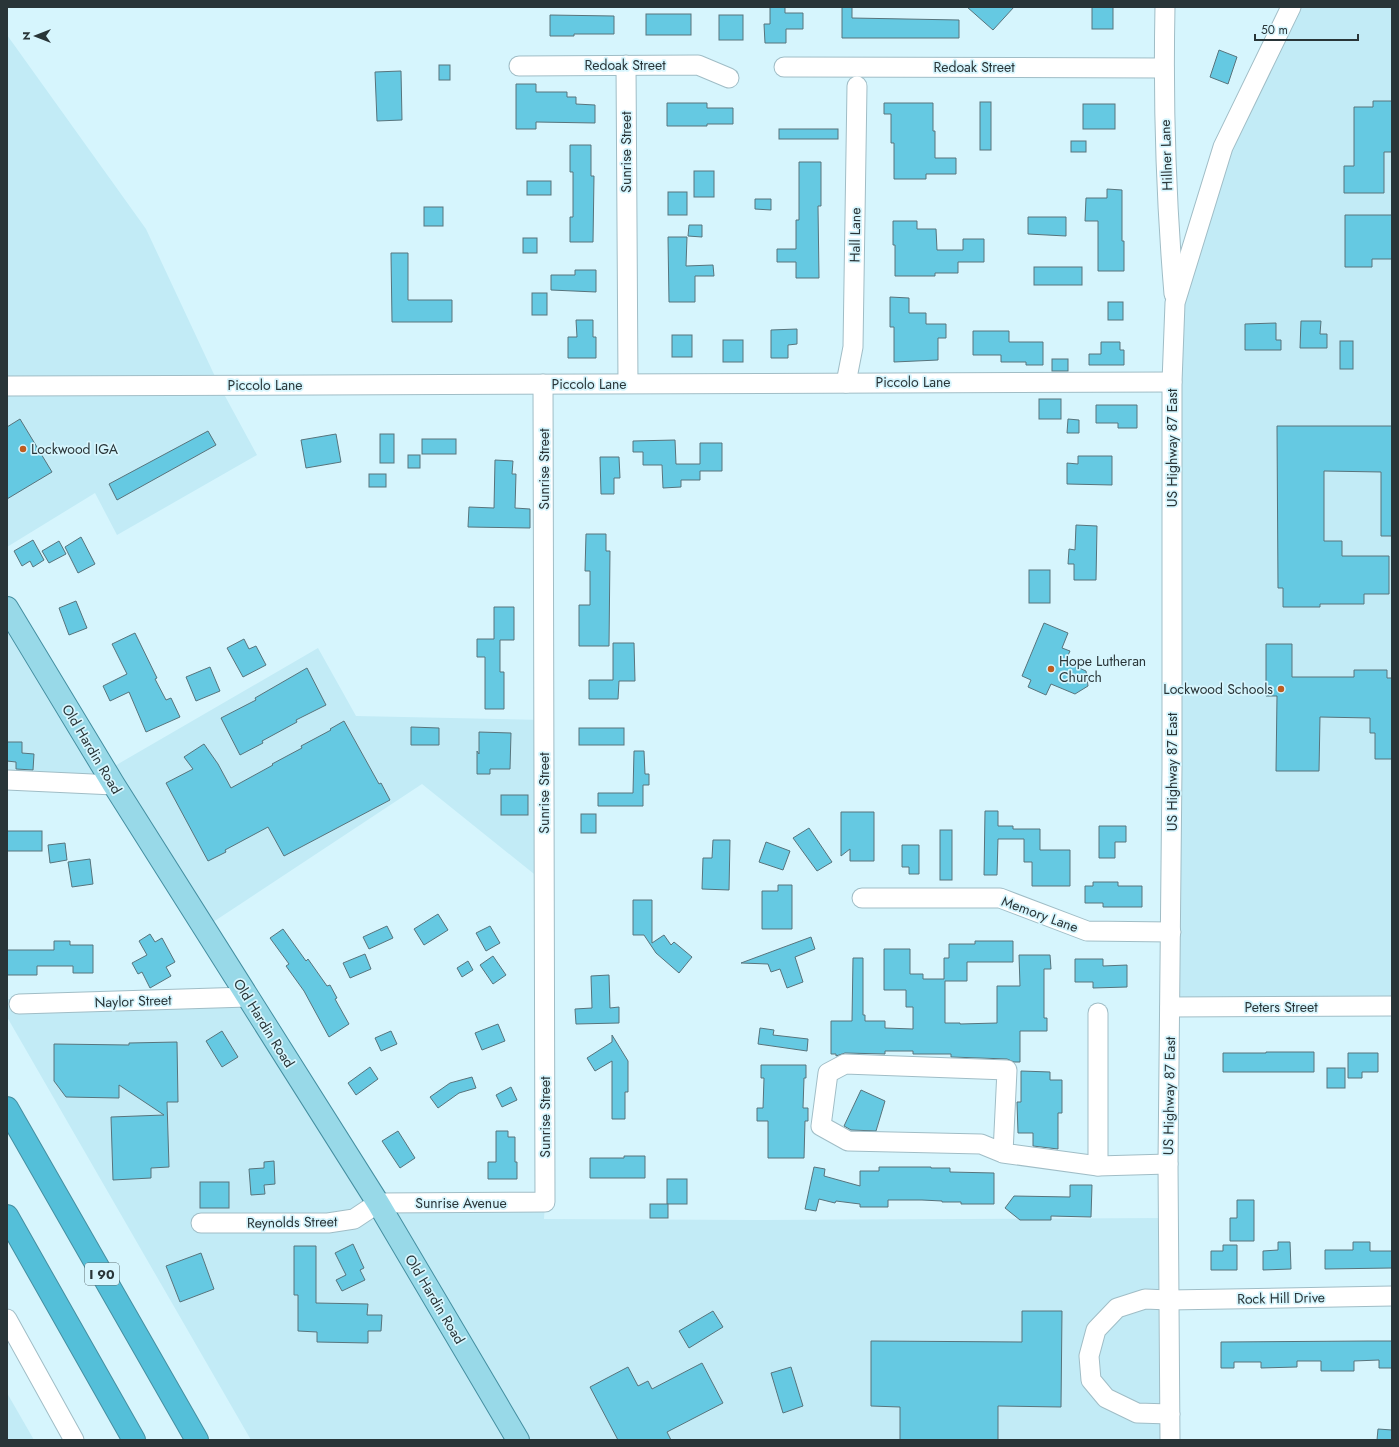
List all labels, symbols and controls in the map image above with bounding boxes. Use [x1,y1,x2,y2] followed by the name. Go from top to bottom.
[16,16,56,56] north arrow
[1255,16,1358,42] scale bar
[1261,21,1288,39] text: 50 m
[18,32,34,40] text: N
[584,55,666,75] street label: Redoak Street
[933,57,1015,77] street label: Redoak Street
[616,111,636,193] street label: Sunrise Street
[1155,119,1177,191] street label: Hillner Lane
[845,207,865,263] street label: Hall Lane
[876,372,951,392] street label: Piccolo Lane
[552,374,627,394] street label: Piccolo Lane
[228,375,303,395] street label: Piccolo Lane
[1162,388,1182,507] street label: US Highway 87 East
[534,428,554,510] street label: Sunrise Street
[31,439,119,459] place label: Lockwood IGA
[18,444,28,454] marker: Lockwood IGA
[1059,651,1146,687] place label: Hope Lutheran Church
[1046,664,1056,674] marker: Hope Lutheran Church
[1163,679,1273,699] place label: Lockwood Schools
[1276,684,1286,694] marker: Lockwood Schools
[57,700,127,798] street label: Old Hardin Road
[1162,712,1182,831] street label: US Highway 87 East
[534,752,554,834] street label: Sunrise Street
[999,891,1081,937] street label: Memory Lane
[229,975,299,1071] street label: Old Hardin Road
[94,990,172,1012] street label: Naylor Street
[1244,997,1318,1017] street label: Peters Street
[1158,1036,1180,1155] street label: US Highway 87 East
[535,1076,555,1158] street label: Sunrise Street
[415,1193,507,1213] street label: Sunrise Avenue
[247,1211,338,1233] street label: Reynolds Street
[400,1250,470,1348] street label: Old Hardin Road
[85,1263,119,1285] road number: I 90
[1237,1287,1325,1309] street label: Rock Hill Drive

